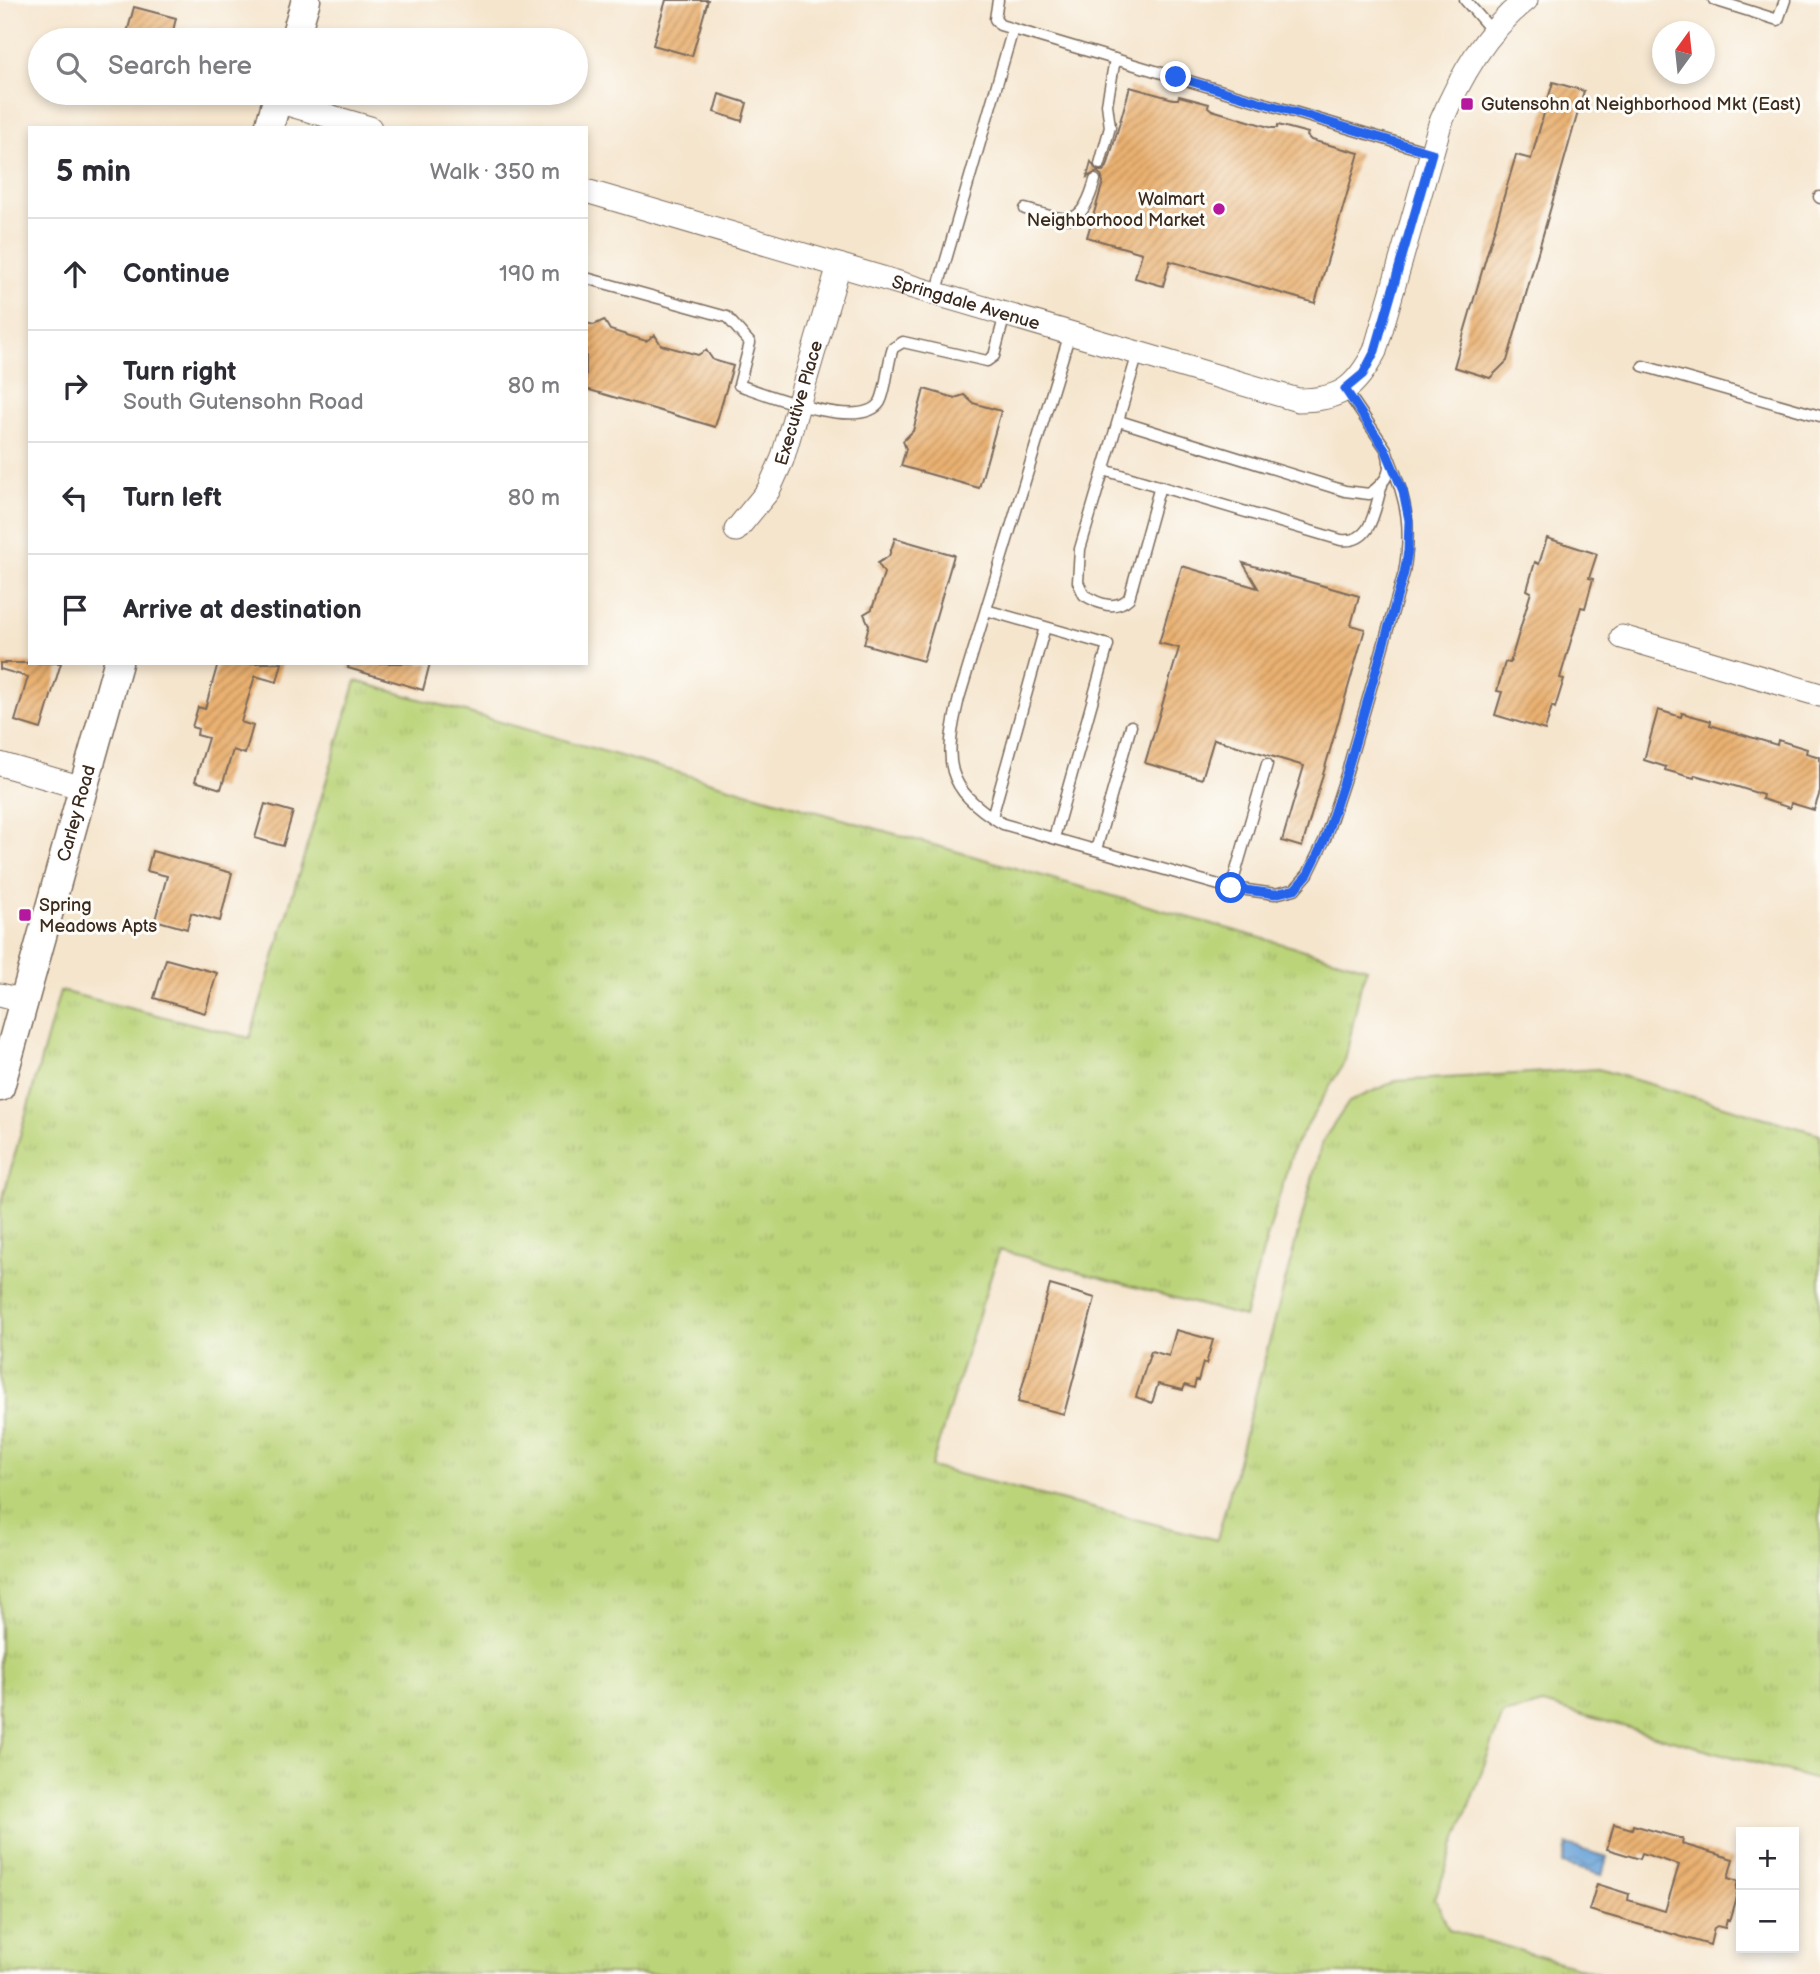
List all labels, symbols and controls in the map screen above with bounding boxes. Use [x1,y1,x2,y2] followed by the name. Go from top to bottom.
[1652,21,1715,84] north arrow
[28,28,588,105] search box
[52,48,90,86] icon: search
[108,51,252,82] text: Search here
[1160,61,1191,92] route end
[1481,94,1801,115] place label: Gutensohn at Neighborhood Mkt (East)
[1459,96,1475,112] marker: Gutensohn at Neighborhood Mkt (East)
[56,154,131,190] text: 5 min
[430,158,560,186] text: Walk · 350 m
[1027,189,1205,231] place label: Walmart Neighborhood Market
[1211,201,1227,217] marker: Walmart Neighborhood Market
[56,255,94,293] icon: ahead
[123,259,230,290] text: Continue
[499,260,560,288] text: 190 m
[890,271,1043,334] street label: Springdale Avenue
[771,338,827,468] street label: Executive Place
[123,357,236,388] text: Turn right
[56,367,94,405] icon: right
[508,372,560,400] text: 80 m
[123,388,364,416] text: South Gutensohn Road
[56,479,94,517] icon: left
[123,483,222,514] text: Turn left
[508,484,560,512] text: 80 m
[56,591,94,629] icon: arrive
[123,595,362,626] text: Arrive at destination
[53,763,100,864] street label: Carley Road
[1215,872,1246,903] route start
[39,895,157,937] place label: Spring Meadows Apts
[17,907,33,923] marker: Spring Meadows Apts
[1736,1827,1799,1953] map controls
[1736,1827,1799,1890] button: +
[1736,1890,1799,1953] button: −

